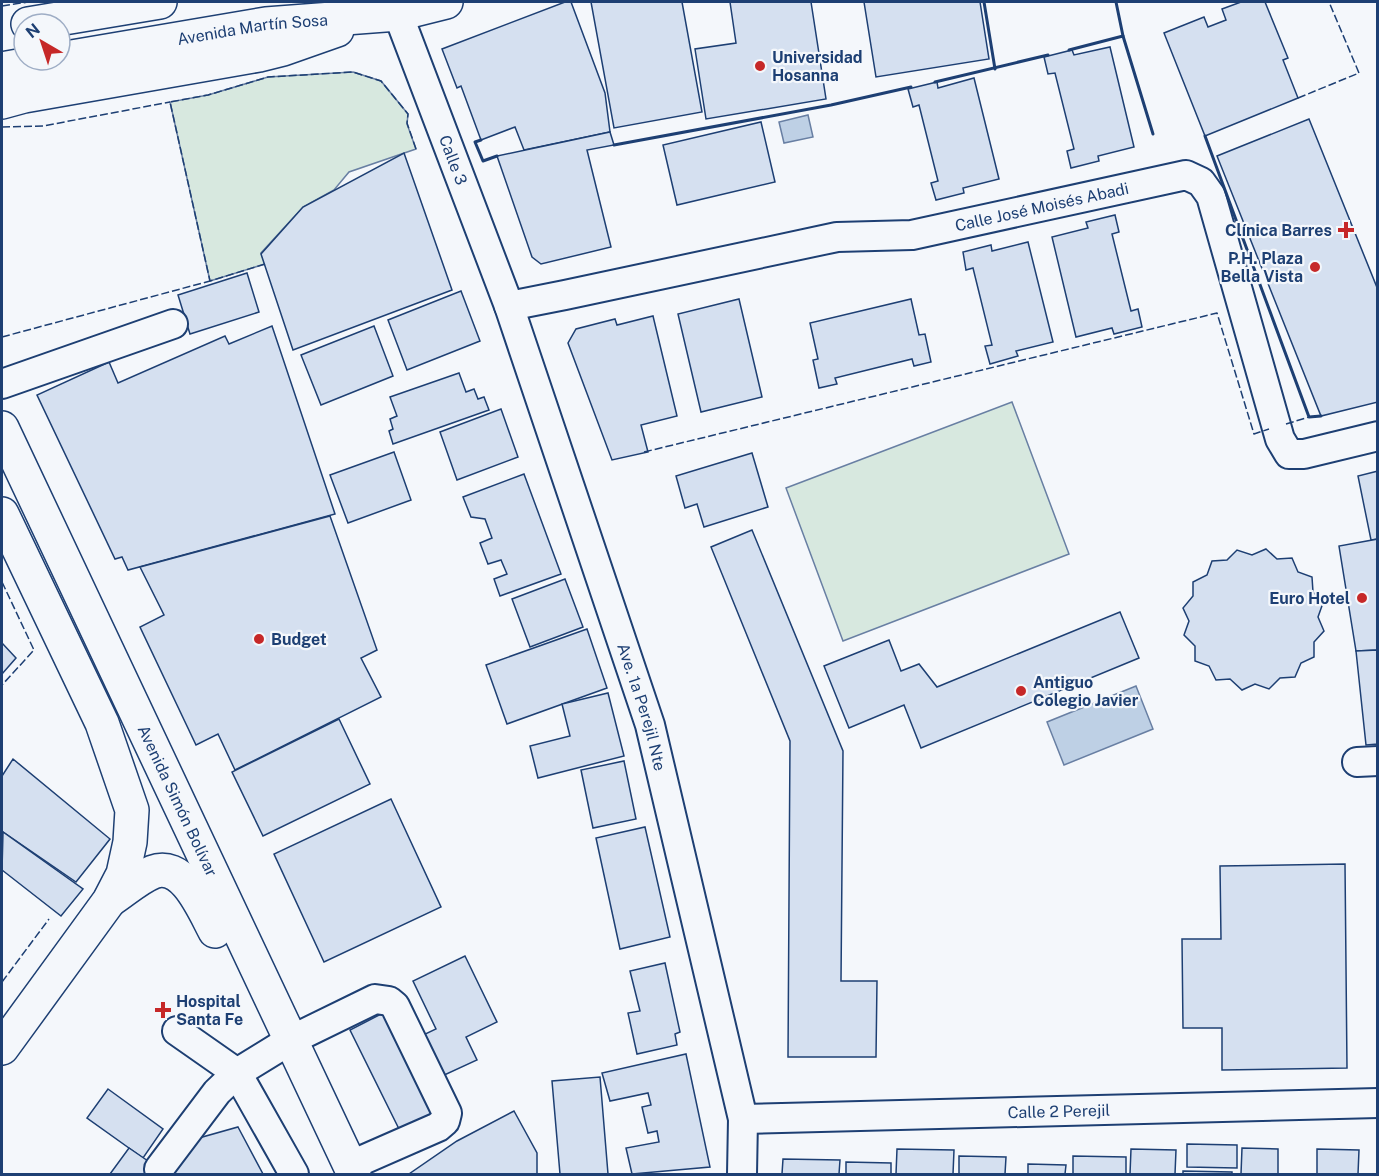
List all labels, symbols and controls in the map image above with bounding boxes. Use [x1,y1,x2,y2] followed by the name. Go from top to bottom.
[176,10,329,49] street label: Avenida Martín Sosa
[12,12,72,72] north arrow
[22,19,44,42] text: N
[772,48,862,85] place label: Universidad Hosanna
[753,59,767,73] marker: Universidad Hosanna
[435,132,471,188] street label: Calle 3
[953,179,1130,235] street label: Calle José Moisés Abadi
[1225,221,1332,240] place label: Clínica Barres
[1337,221,1355,239] marker: Clínica Barres
[1220,249,1303,286] place label: P.H. Plaza Bella Vista
[1308,260,1322,274] marker: P.H. Plaza Bella Vista
[1269,589,1350,608] place label: Euro Hotel
[1355,591,1369,605] marker: Euro Hotel
[271,630,327,649] place label: Budget
[252,632,266,646] marker: Budget
[613,641,670,773] street label: Ave. 1a Perejil Nte
[1033,673,1139,710] place label: Antiguo Colegio Javier
[1014,684,1028,698] marker: Antiguo Colegio Javier
[134,722,221,880] street label: Avenida Simón Bolívar
[176,992,243,1029] place label: Hospital Santa Fe
[154,1001,172,1019] marker: Hospital Santa Fe
[1007,1101,1111,1122] street label: Calle 2 Perejil

